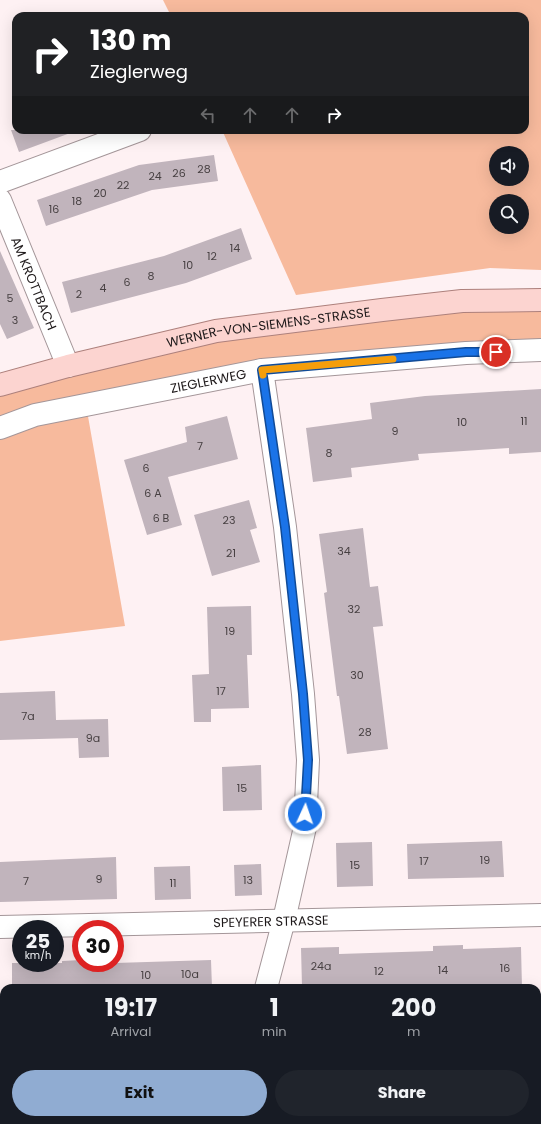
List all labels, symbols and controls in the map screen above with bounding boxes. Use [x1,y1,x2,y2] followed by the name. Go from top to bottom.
[90,21,171,60] text: 130 m
[24,28,76,80] icon: right
[90,59,188,84] text: Zieglerweg
[197,104,219,126] icon: left
[239,104,261,126] icon: ahead
[281,104,303,126] icon: ahead
[323,104,345,126] icon: right
[489,146,529,234] map controls
[489,146,529,186] button: sound
[197,161,211,177] house number: 28
[172,165,186,181] house number: 26
[148,168,162,184] house number: 24
[117,177,129,193] house number: 22
[93,185,107,201] house number: 20
[72,193,82,209] house number: 18
[489,194,529,234] button: search
[49,201,59,217] house number: 16
[7,234,62,333] street label: AM KROTTBACH
[230,240,240,256] house number: 14
[207,248,217,264] house number: 12
[183,257,193,273] house number: 10
[148,268,155,284] house number: 8
[124,274,131,290] house number: 6
[100,280,107,296] house number: 4
[76,286,82,302] house number: 2
[7,290,14,306] house number: 5
[164,302,371,352] street label: WERNER-VON-SIEMENS-STRASSE
[12,312,18,328] house number: 3
[479,335,513,369] pin
[485,341,507,363] icon: arrive
[169,364,248,397] street label: ZIEGLERWEG
[520,413,528,429] house number: 11
[457,414,467,430] house number: 10
[392,423,399,439] house number: 9
[197,438,203,454] house number: 7
[326,445,333,461] house number: 8
[143,460,150,476] house number: 6
[144,485,162,501] house number: 6 A
[153,510,170,526] house number: 6 B
[223,512,235,528] house number: 23
[337,543,351,559] house number: 34
[226,545,236,561] house number: 21
[348,601,360,617] house number: 32
[225,623,235,639] house number: 19
[350,667,364,683] house number: 30
[216,683,226,699] house number: 17
[21,708,35,724] house number: 7a
[358,724,372,740] house number: 28
[86,730,100,746] house number: 9a
[237,780,247,796] house number: 15
[284,793,326,835] position arrow
[480,852,490,868] house number: 19
[419,853,429,869] house number: 17
[350,857,360,873] house number: 15
[96,871,103,887] house number: 9
[243,872,253,888] house number: 13
[23,873,29,889] house number: 7
[169,875,177,891] house number: 11
[213,910,329,932] street label: SPEYERER STRASSE
[72,920,124,972] speed limit sign: 30
[26,927,50,955] text: 25
[25,948,51,963] text: km/h
[311,958,331,974] house number: 24a
[500,960,510,976] house number: 16
[438,962,448,978] house number: 14
[374,963,384,979] house number: 12
[181,966,199,982] house number: 10a
[141,967,151,983] house number: 10
[105,991,157,1024] text: 19:17
[270,991,279,1024] text: 1
[391,991,436,1024] text: 200
[110,1022,151,1041] text: Arrival
[262,1022,287,1041] text: min
[407,1022,421,1041] text: m
[12,1070,267,1116] button: Exit
[275,1070,529,1116] button: Share

